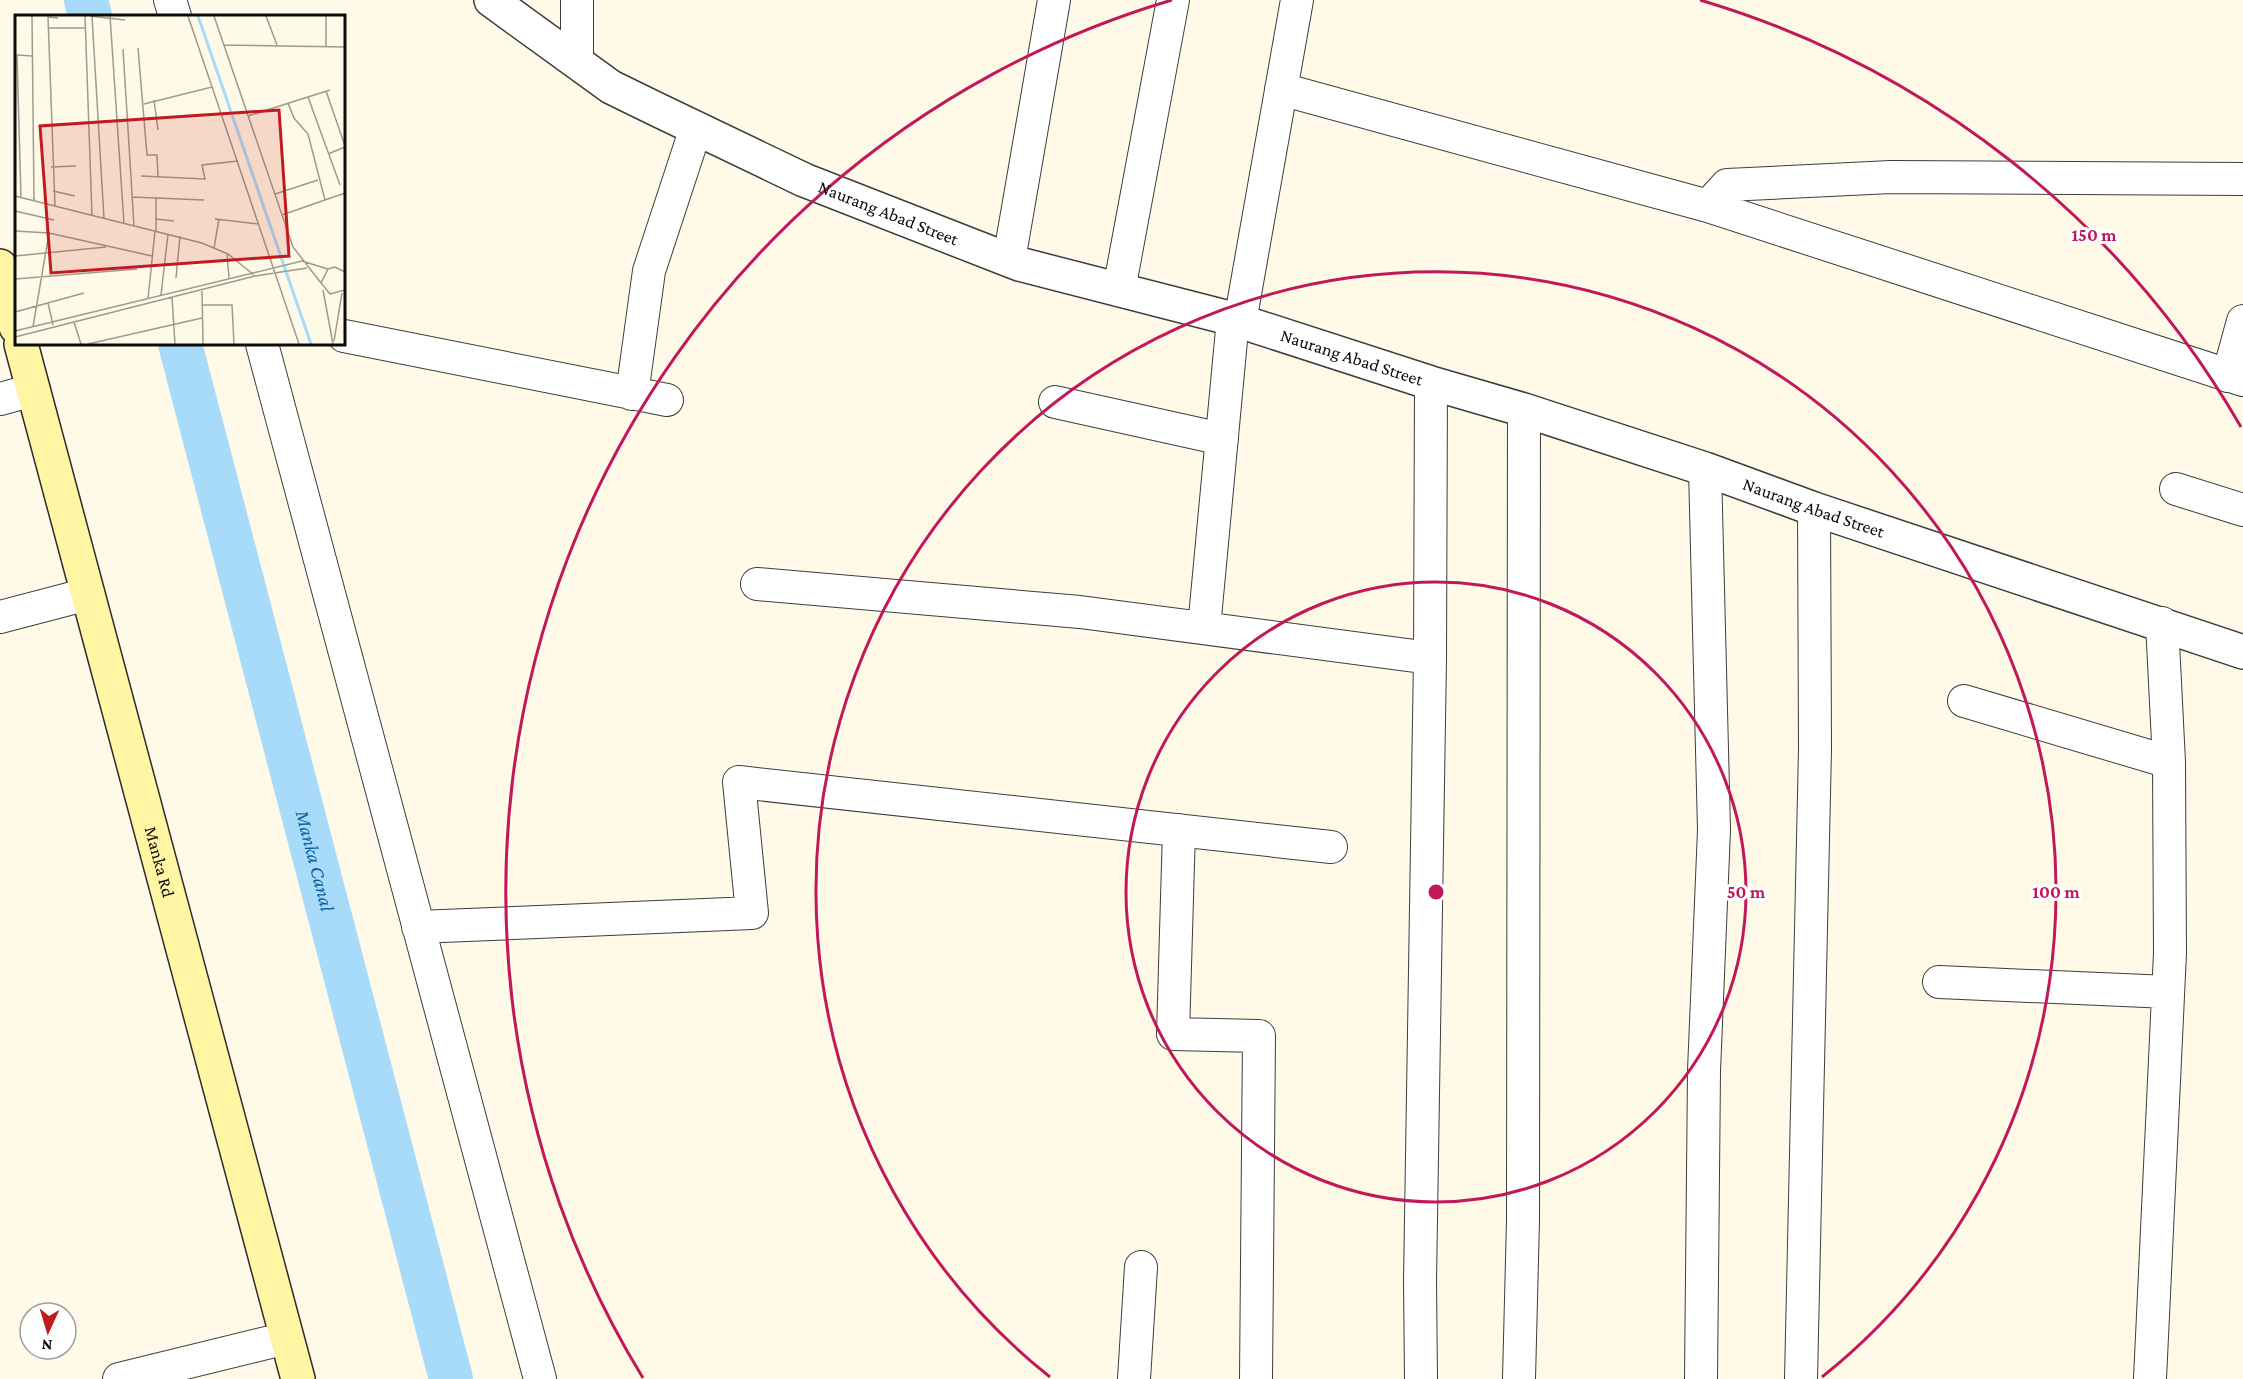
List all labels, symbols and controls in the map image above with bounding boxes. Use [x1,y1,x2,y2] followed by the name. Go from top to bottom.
[15,15,345,345] inset map
[815,177,962,250] street label: Naurang Abad Street
[2071,225,2117,245] text: 150 m
[1278,325,1426,390] street label: Naurang Abad Street
[1740,474,1888,542] street label: Naurang Abad Street
[291,807,339,914] water label: Manka Canal
[141,824,179,900] street label: Manka Rd
[1426,882,1446,902] centre of rings
[1727,882,1766,902] text: 50 m
[2032,882,2080,902] text: 100 m
[18,1301,78,1361] north arrow
[41,1337,53,1354] text: N

